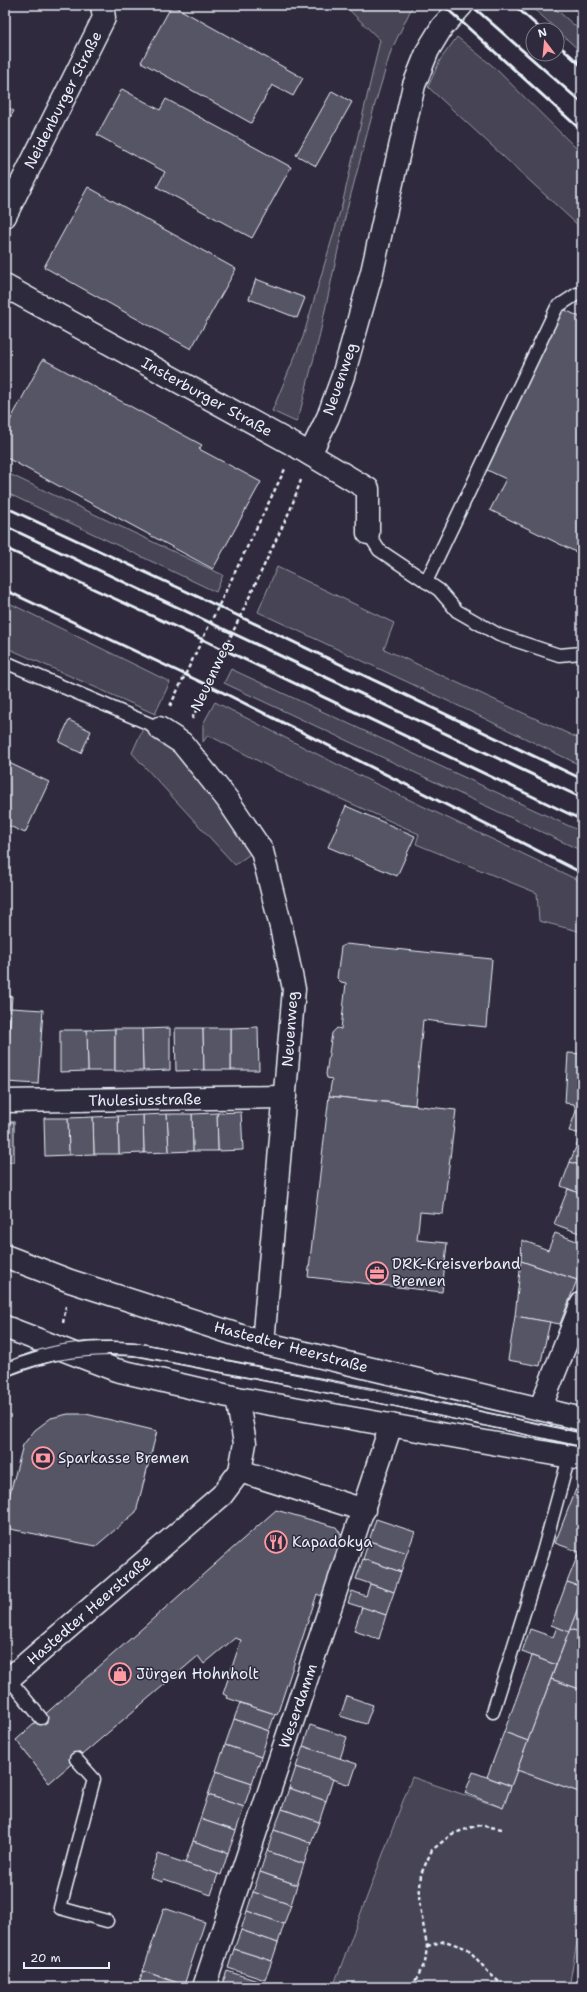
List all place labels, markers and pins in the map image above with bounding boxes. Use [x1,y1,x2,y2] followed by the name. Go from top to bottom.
[392,1254,521,1291] place label: DRK-Kreisverband Bremen
[364,1260,390,1286] office icon: DRK-Kreisverband Bremen
[30,1445,56,1471] bank icon: Sparkasse Bremen
[58,1448,189,1468] place label: Sparkasse Bremen
[263,1529,289,1555] restaurant icon: Kapadokya
[292,1532,373,1552] place label: Kapadokya
[107,1661,133,1687] shop icon: Jürgen Hohnholt
[136,1664,259,1684] place label: Jürgen Hohnholt

